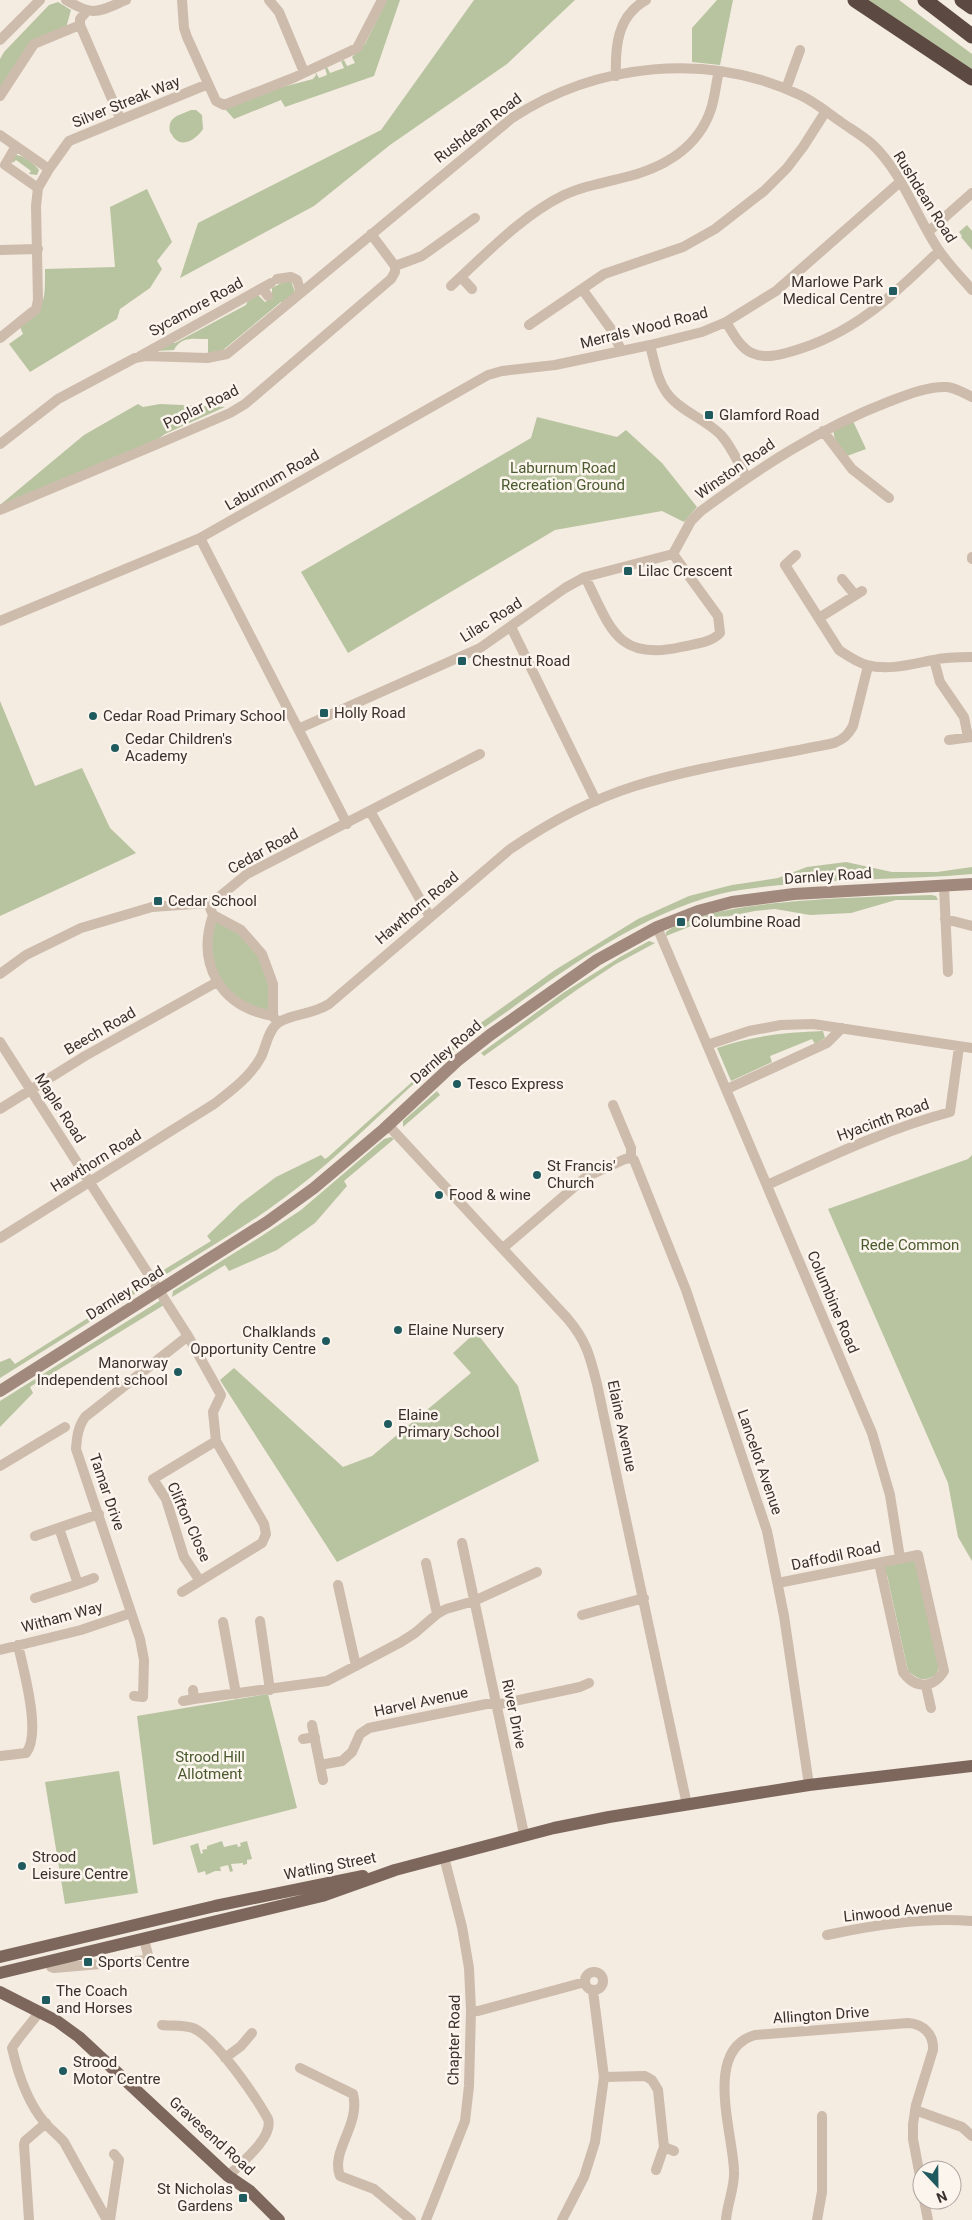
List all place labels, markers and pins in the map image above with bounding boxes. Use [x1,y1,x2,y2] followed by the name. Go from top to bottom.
[783,273,883,308] place label: Marlowe Park Medical Centre
[887,285,899,297] marker: Marlowe Park Medical Centre
[719,406,820,424] place label: Glamford Road
[703,409,715,421] marker: Glamford Road
[638,562,733,580] place label: Lilac Crescent
[622,565,634,577] marker: Lilac Crescent
[472,652,570,670] place label: Chestnut Road
[456,655,468,667] marker: Chestnut Road
[334,704,406,722] place label: Holly Road
[103,707,286,725] place label: Cedar Road Primary School
[318,707,330,719] marker: Holly Road
[87,710,99,722] marker: Cedar Road Primary School
[125,730,232,765] place label: Cedar Children's Academy
[109,742,121,754] marker: Cedar Children's Academy
[168,892,257,910] place label: Cedar School
[152,895,164,907] marker: Cedar School
[691,913,801,931] place label: Columbine Road
[675,916,687,928] marker: Columbine Road
[467,1075,564,1093] place label: Tesco Express
[451,1078,463,1090] marker: Tesco Express
[547,1157,616,1192] place label: St Francis' Church
[531,1169,543,1181] marker: St Francis' Church
[449,1186,531,1204] place label: Food & wine
[433,1189,445,1201] marker: Food & wine
[408,1321,504,1339] place label: Elaine Nursery
[190,1323,316,1358] place label: Chalklands Opportunity Centre
[392,1324,404,1336] marker: Elaine Nursery
[320,1335,332,1347] marker: Chalklands Opportunity Centre
[37,1354,168,1389] place label: Manorway Independent school
[172,1366,184,1378] marker: Manorway Independent school
[398,1406,499,1441] place label: Elaine Primary School
[382,1418,394,1430] marker: Elaine Primary School
[32,1848,128,1883] place label: Strood Leisure Centre
[16,1860,28,1872] marker: Strood Leisure Centre
[98,1953,190,1971] place label: Sports Centre
[82,1956,94,1968] marker: Sports Centre
[56,1982,132,2017] place label: The Coach and Horses
[40,1994,52,2006] marker: The Coach and Horses
[73,2053,161,2088] place label: Strood Motor Centre
[57,2065,69,2077] marker: Strood Motor Centre
[157,2180,233,2215] place label: St Nicholas Gardens
[237,2192,249,2204] marker: St Nicholas Gardens

